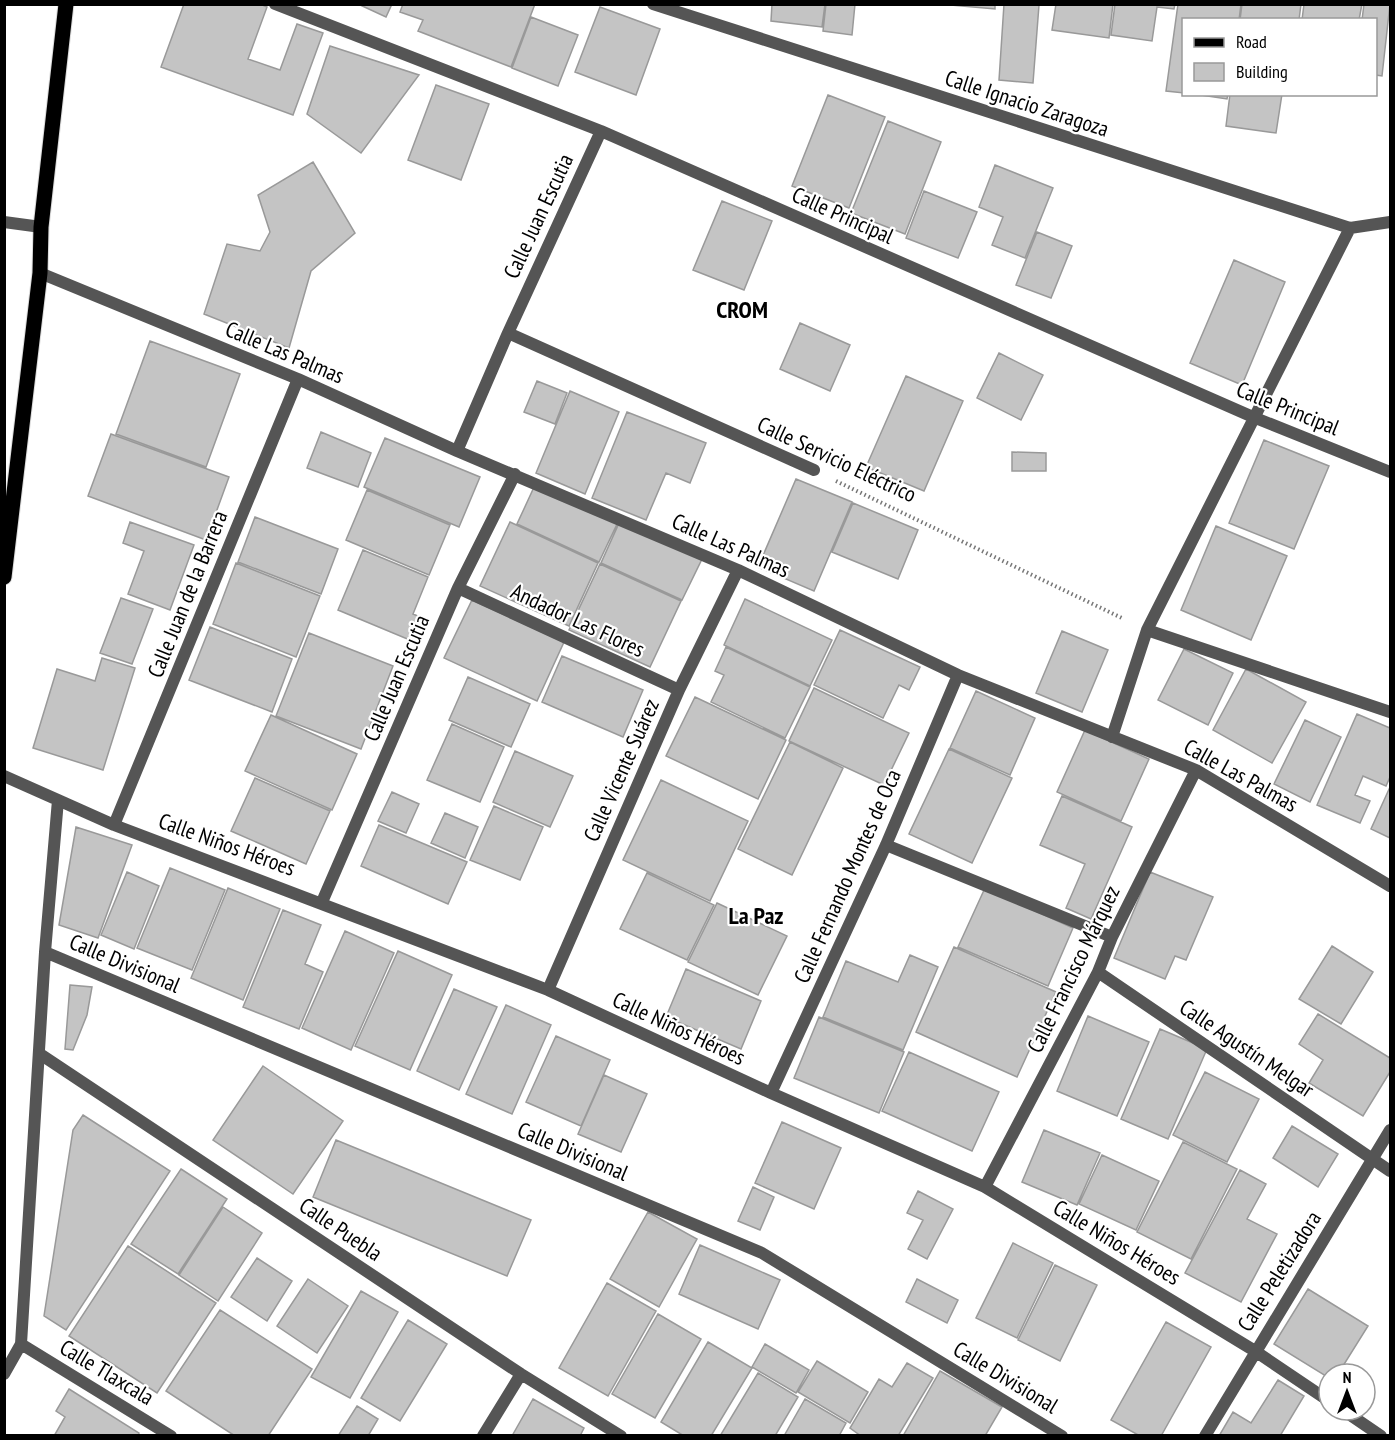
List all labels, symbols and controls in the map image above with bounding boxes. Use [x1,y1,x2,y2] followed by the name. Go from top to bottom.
[1182,18,1377,96] legend
[1236,30,1267,53] text: Road
[1236,60,1288,83] text: Building
[942,63,1112,143] street label: Calle Ignacio Zaragoza
[497,149,579,283] street label: Calle Juan Escutia
[788,180,899,250] street label: Calle Principal
[716,294,768,325] district label: CROM
[221,314,349,390] street label: Calle Las Palmas
[1232,375,1344,442] street label: Calle Principal
[753,410,921,508] street label: Calle Servicio Eléctrico
[141,506,233,682] street label: Calle Juan de la Barrera
[668,507,794,583] street label: Calle Las Palmas
[507,577,649,663] street label: Andador Las Flores
[357,611,435,745] street label: Calle Juan Escutia
[577,694,665,846] street label: Calle Vicente Suárez
[1179,732,1303,818] street label: Calle Las Palmas
[787,765,907,987] street label: Calle Fernando Montes de Oca
[155,806,299,882] street label: Calle Niños Héroes
[1020,881,1126,1057] street label: Calle Francisco Márquez
[729,900,783,931] district label: La Paz
[65,927,185,999] street label: Calle Divisional
[608,985,750,1071] street label: Calle Niños Héroes
[1174,993,1320,1103] street label: Calle Agustín Melgar
[513,1115,633,1187] street label: Calle Divisional
[294,1191,388,1267] street label: Calle Puebla
[1048,1193,1186,1291] street label: Calle Niños Héroes
[1231,1206,1327,1336] street label: Calle Peletizadora
[55,1333,159,1411] street label: Calle Tlaxcala
[948,1335,1064,1420] street label: Calle Divisional
[1317,1362,1377,1422] north arrow
[1343,1367,1351,1387] text: N

